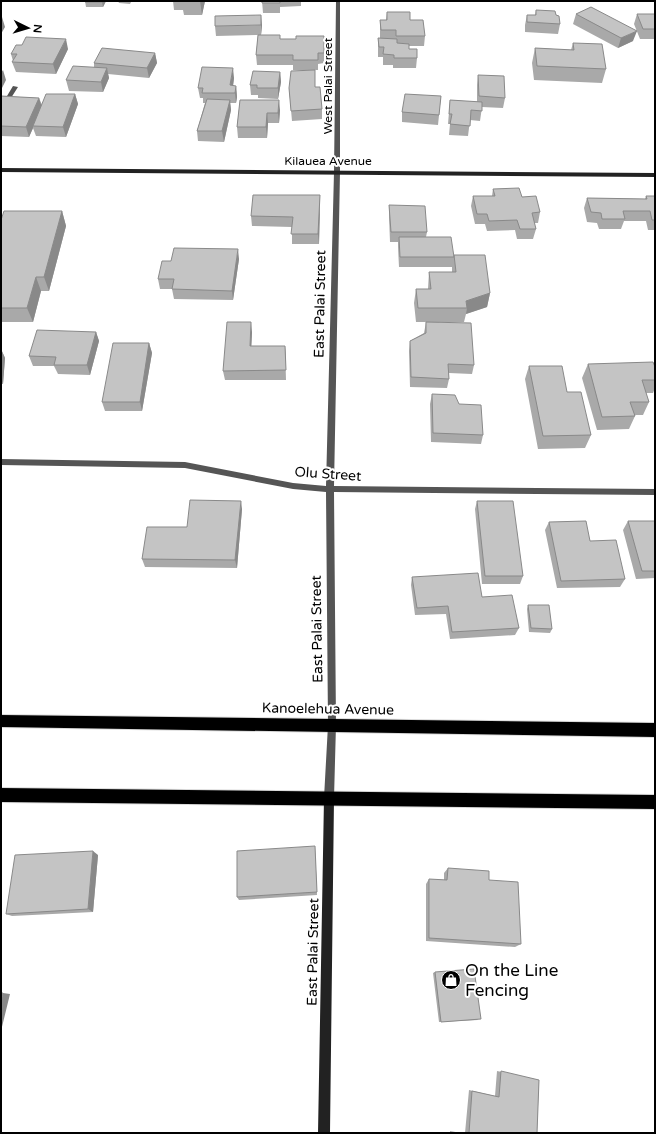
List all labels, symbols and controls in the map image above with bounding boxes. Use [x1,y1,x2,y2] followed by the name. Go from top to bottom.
[8,8,48,48] north arrow
[31,24,44,34] text: N
[321,37,335,134] street label: West Palai Street
[284,154,372,168] street label: Kilauea Avenue
[311,249,329,358] street label: East Palai Street
[294,463,363,485] street label: Olu Street
[308,574,326,683] street label: East Palai Street
[262,699,394,719] street label: Kanoelehua Avenue
[304,897,322,1006] street label: East Palai Street
[465,960,558,1001] place label: On the Line Fencing
[440,969,462,991] shop icon: On the Line Fencing

